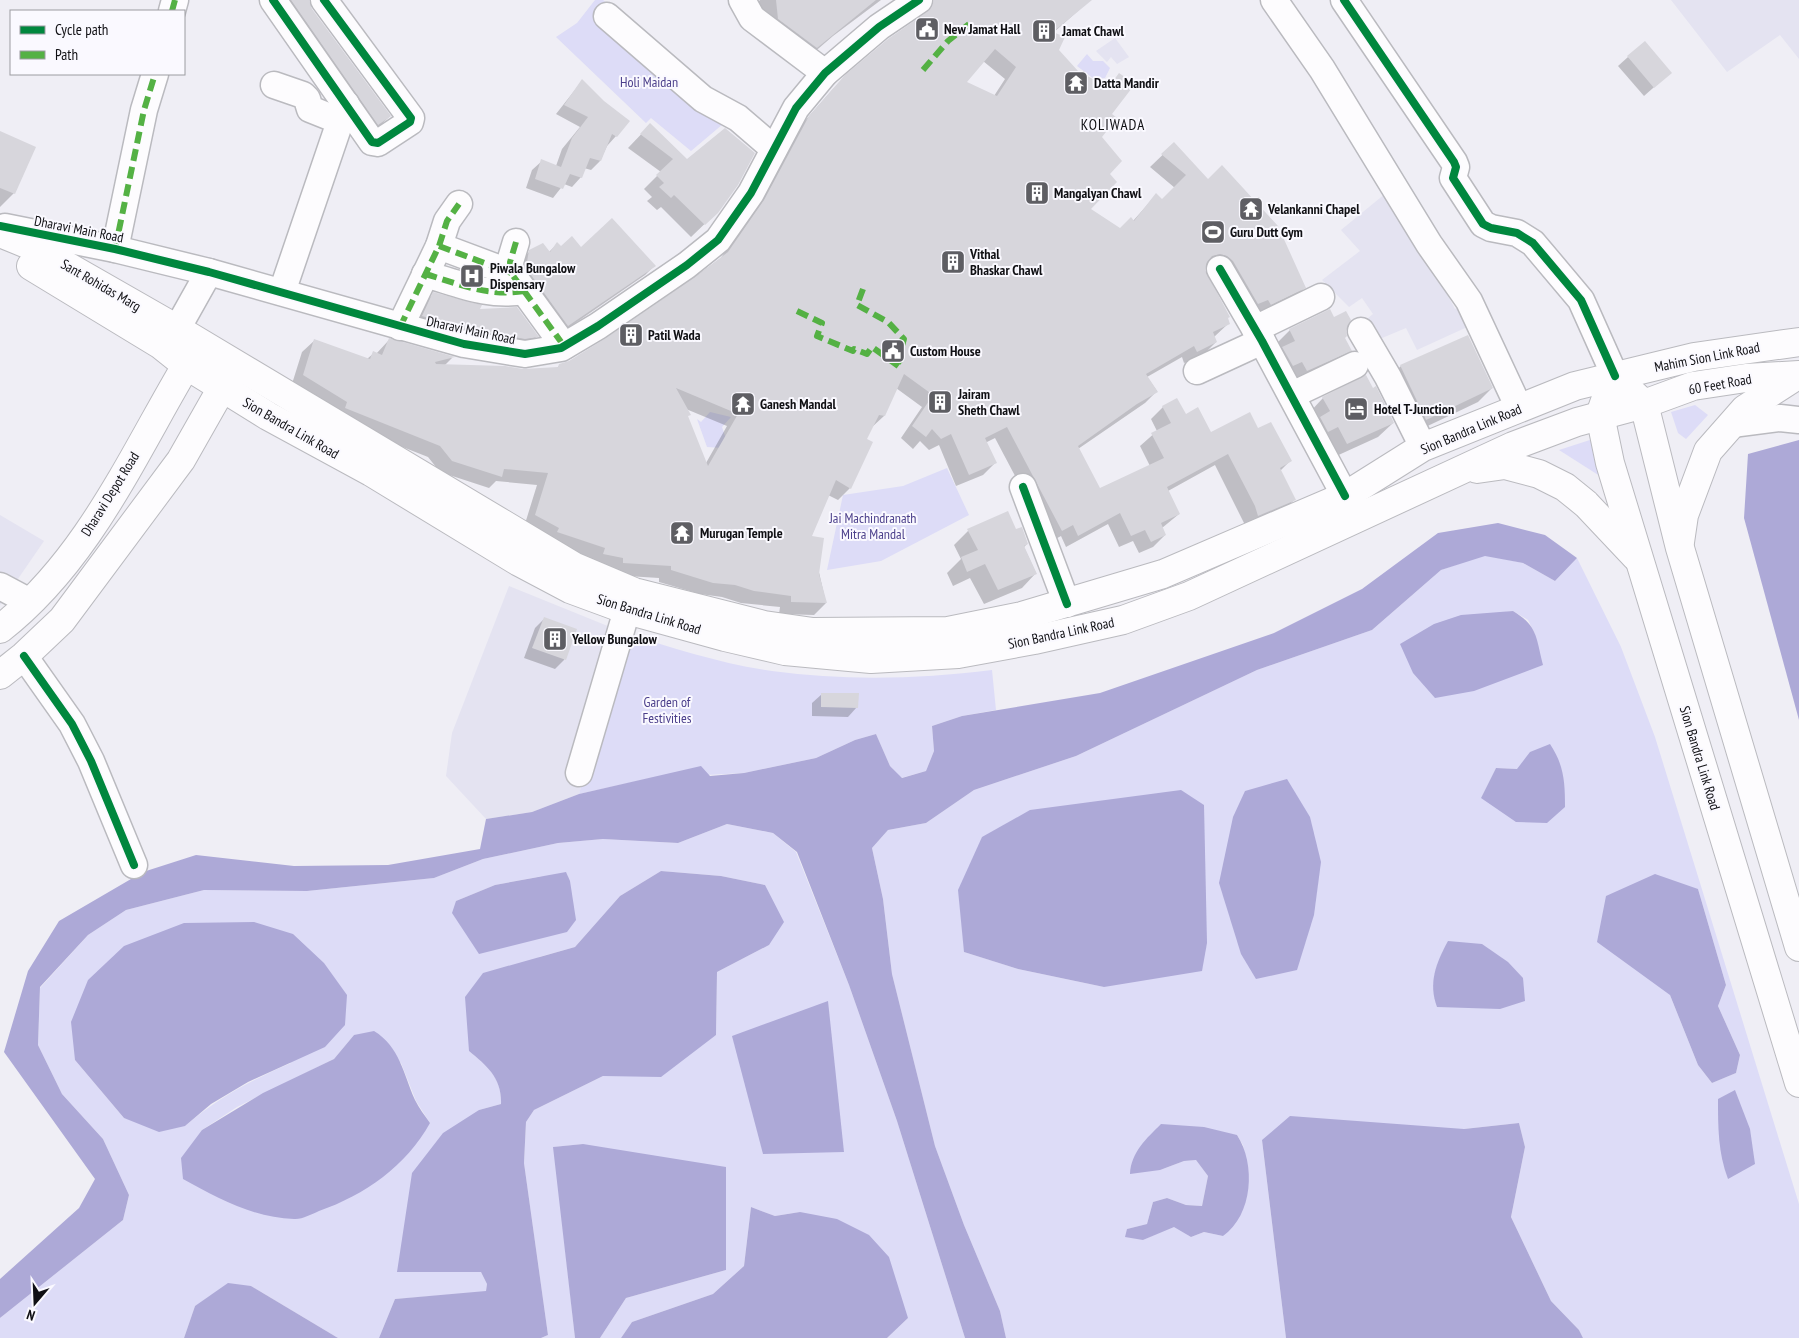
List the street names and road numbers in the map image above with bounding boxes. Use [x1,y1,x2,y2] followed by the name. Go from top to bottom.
[33,212,125,246] street label: Dharavi Main Road
[58,255,144,315] street label: Sant Rohidas Marg
[425,312,517,348] street label: Dharavi Main Road
[1653,338,1761,376] street label: Mahim Sion Link Road
[1687,370,1753,398] street label: 60 Feet Road
[240,393,342,463] street label: Sion Bandra Link Road
[1418,400,1524,458] street label: Sion Bandra Link Road
[77,449,143,539] street label: Dharavi Depot Road
[595,590,703,638] street label: Sion Bandra Link Road
[1006,613,1116,653] street label: Sion Bandra Link Road
[1676,704,1724,812] street label: Sion Bandra Link Road

